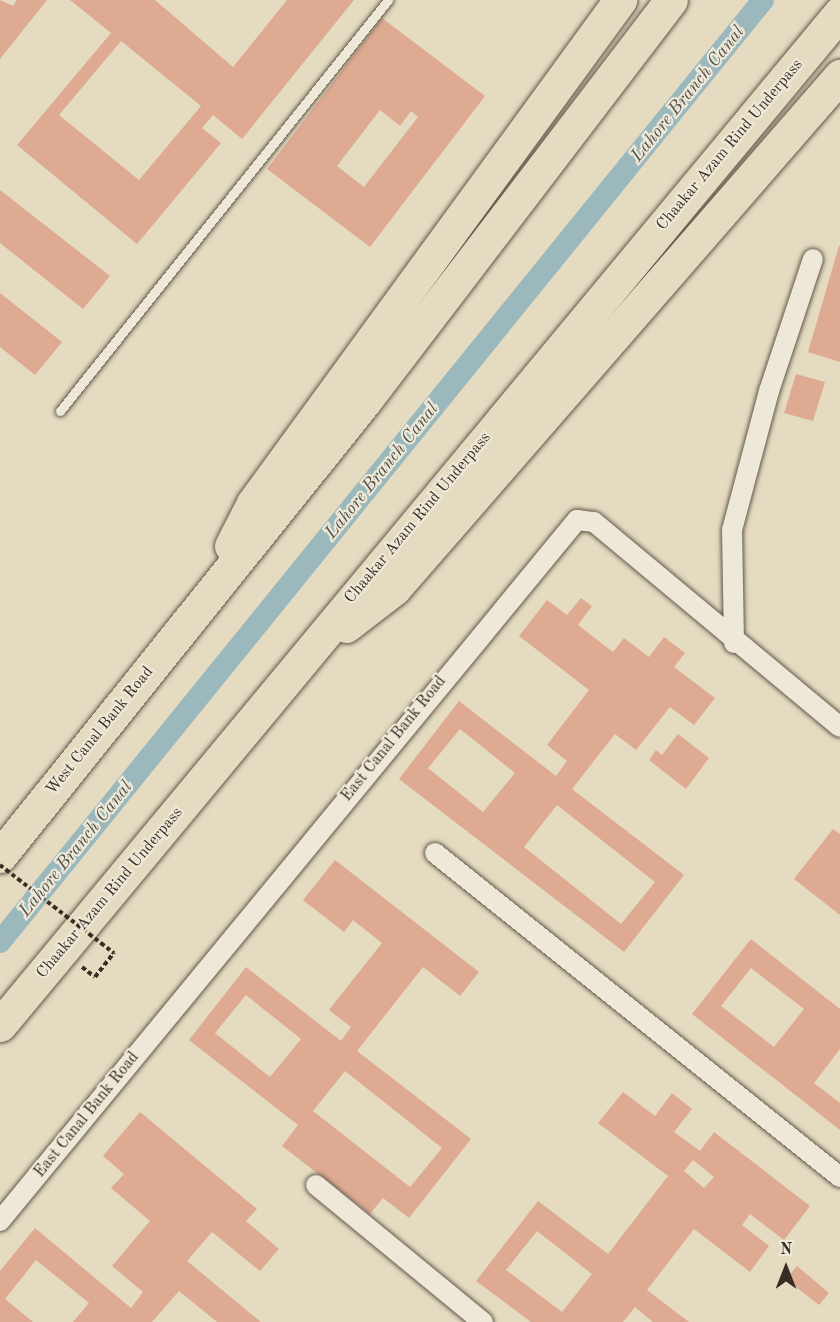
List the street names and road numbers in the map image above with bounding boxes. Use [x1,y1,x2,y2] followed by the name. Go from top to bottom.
[653,55,807,235] street label: Chaakar Azam Rind Underpass
[341,428,495,608] street label: Chaakar Azam Rind Underpass
[42,663,158,799] street label: West Canal Bank Road
[337,672,451,806] street label: East Canal Bank Road
[33,803,187,983] street label: Chaakar Azam Rind Underpass
[30,1048,144,1182] street label: East Canal Bank Road

